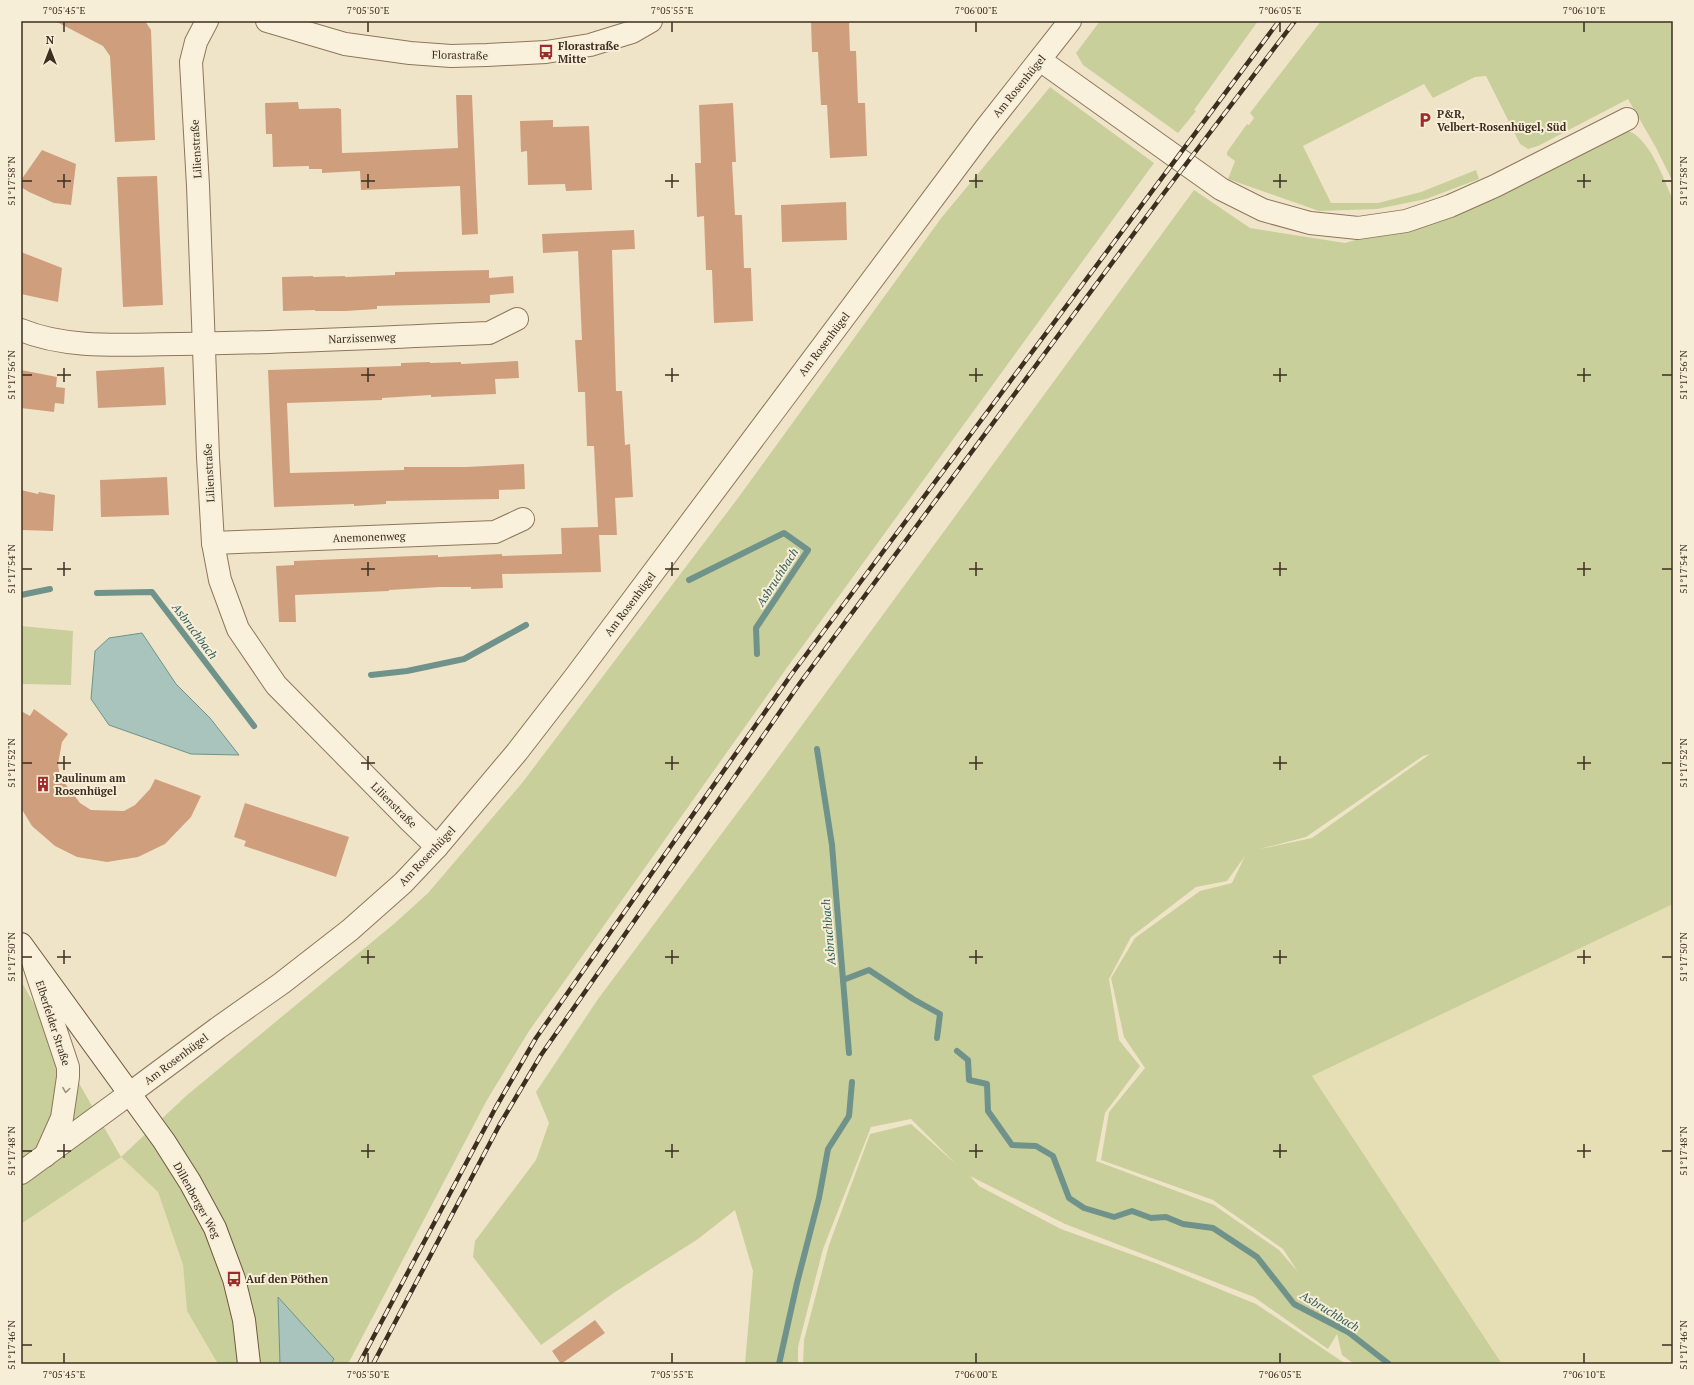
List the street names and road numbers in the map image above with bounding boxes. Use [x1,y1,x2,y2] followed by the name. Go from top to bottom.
[432,48,489,62] street label: Florastraße
[989,52,1049,120] street label: Am Rosenhügel
[187,119,205,179] street label: Lilienstraße
[795,309,853,379] street label: Am Rosenhügel
[328,330,396,346] street label: Narzissenweg
[200,443,218,503] street label: Lilienstraße
[332,529,406,545] street label: Anemonenweg
[601,569,659,639] street label: Am Rosenhügel
[368,779,420,831] street label: Lilienstraße
[396,823,458,889] street label: Am Rosenhügel
[33,979,74,1068] street label: Elberfelder Straße
[141,1030,211,1088] street label: Am Rosenhügel
[170,1160,224,1241] street label: Dillenberger Weg

